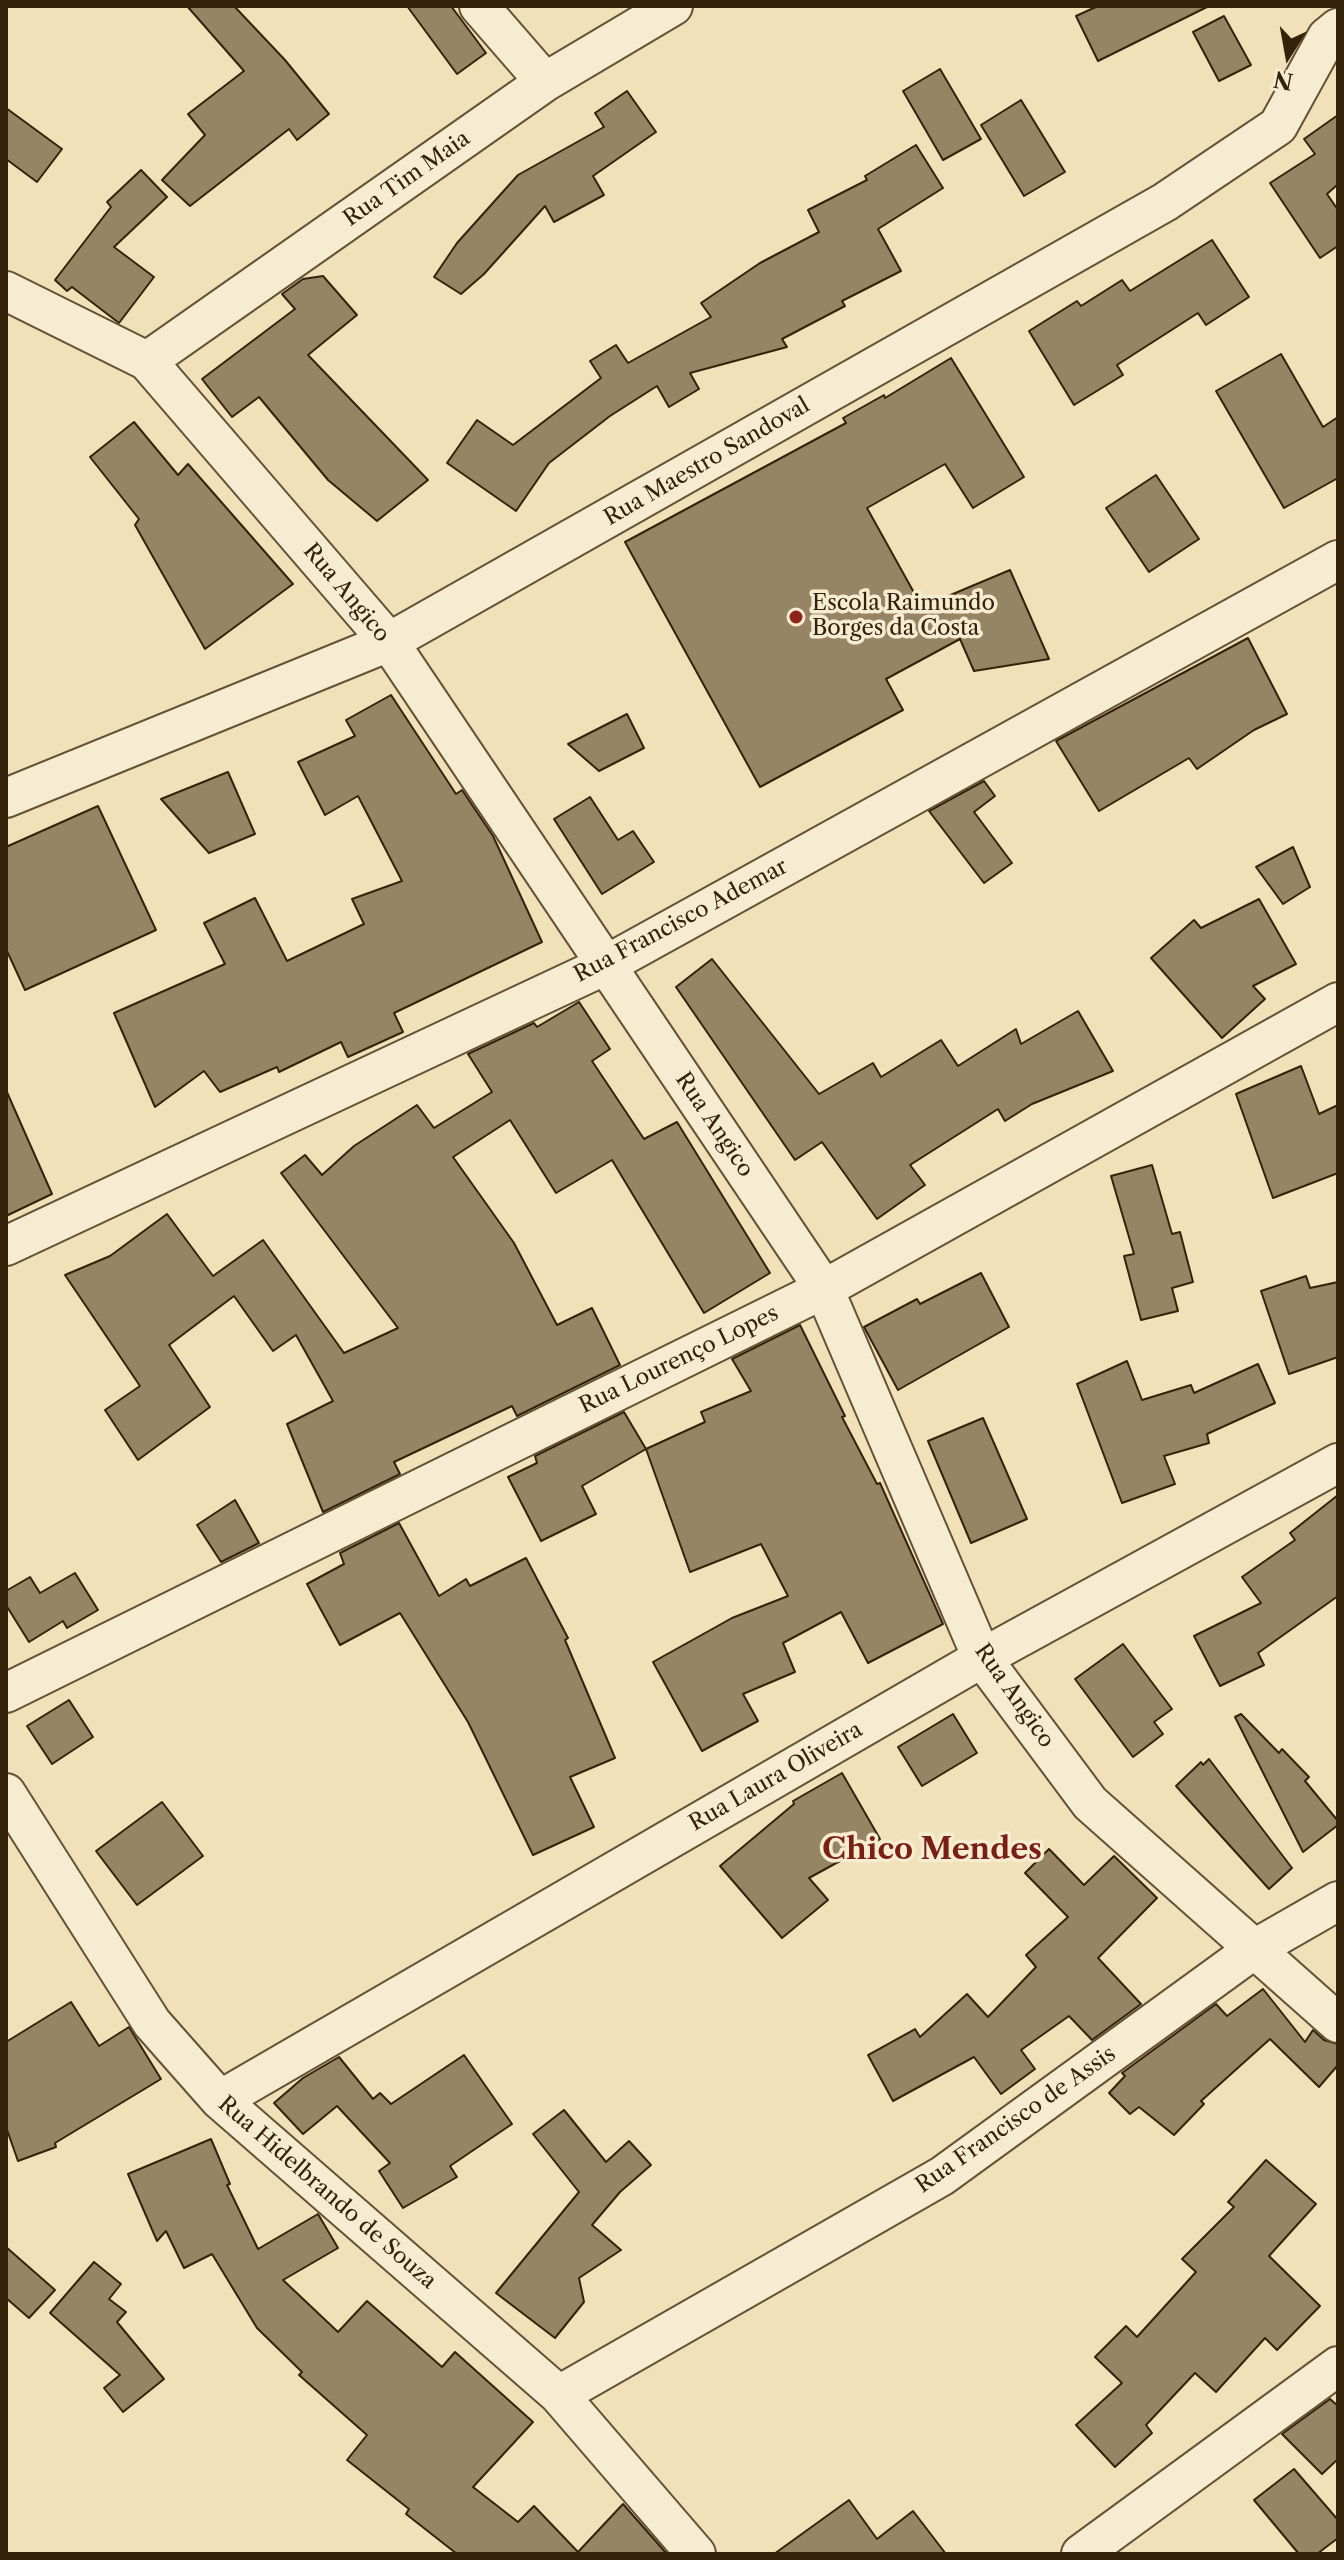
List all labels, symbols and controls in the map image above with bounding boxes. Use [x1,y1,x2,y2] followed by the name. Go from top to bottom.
[1248,16,1328,96] north arrow
[1271,65,1295,95] text: N
[339,126,475,232] street label: Rua Tim Maia
[600,392,814,532] street label: Rua Maestro Sandoval
[297,538,395,648] street label: Rua Angico
[812,591,995,642] place label: Escola Raimundo Borges da Costa
[787,608,805,626] marker: Escola Raimundo Borges da Costa
[570,854,792,988] street label: Rua Francisco Ademar
[669,1068,759,1182] street label: Rua Angico
[575,1300,783,1420] street label: Rua Lourenço Lopes
[969,1639,1059,1753] street label: Rua Angico
[685,1717,867,1837] street label: Rua Laura Oliveira
[822,1832,1042,1868] district label: Chico Mendes
[911,2041,1121,2199] street label: Rua Francisco de Assis
[213,2091,441,2295] street label: Rua Hidelbrando de Souza

